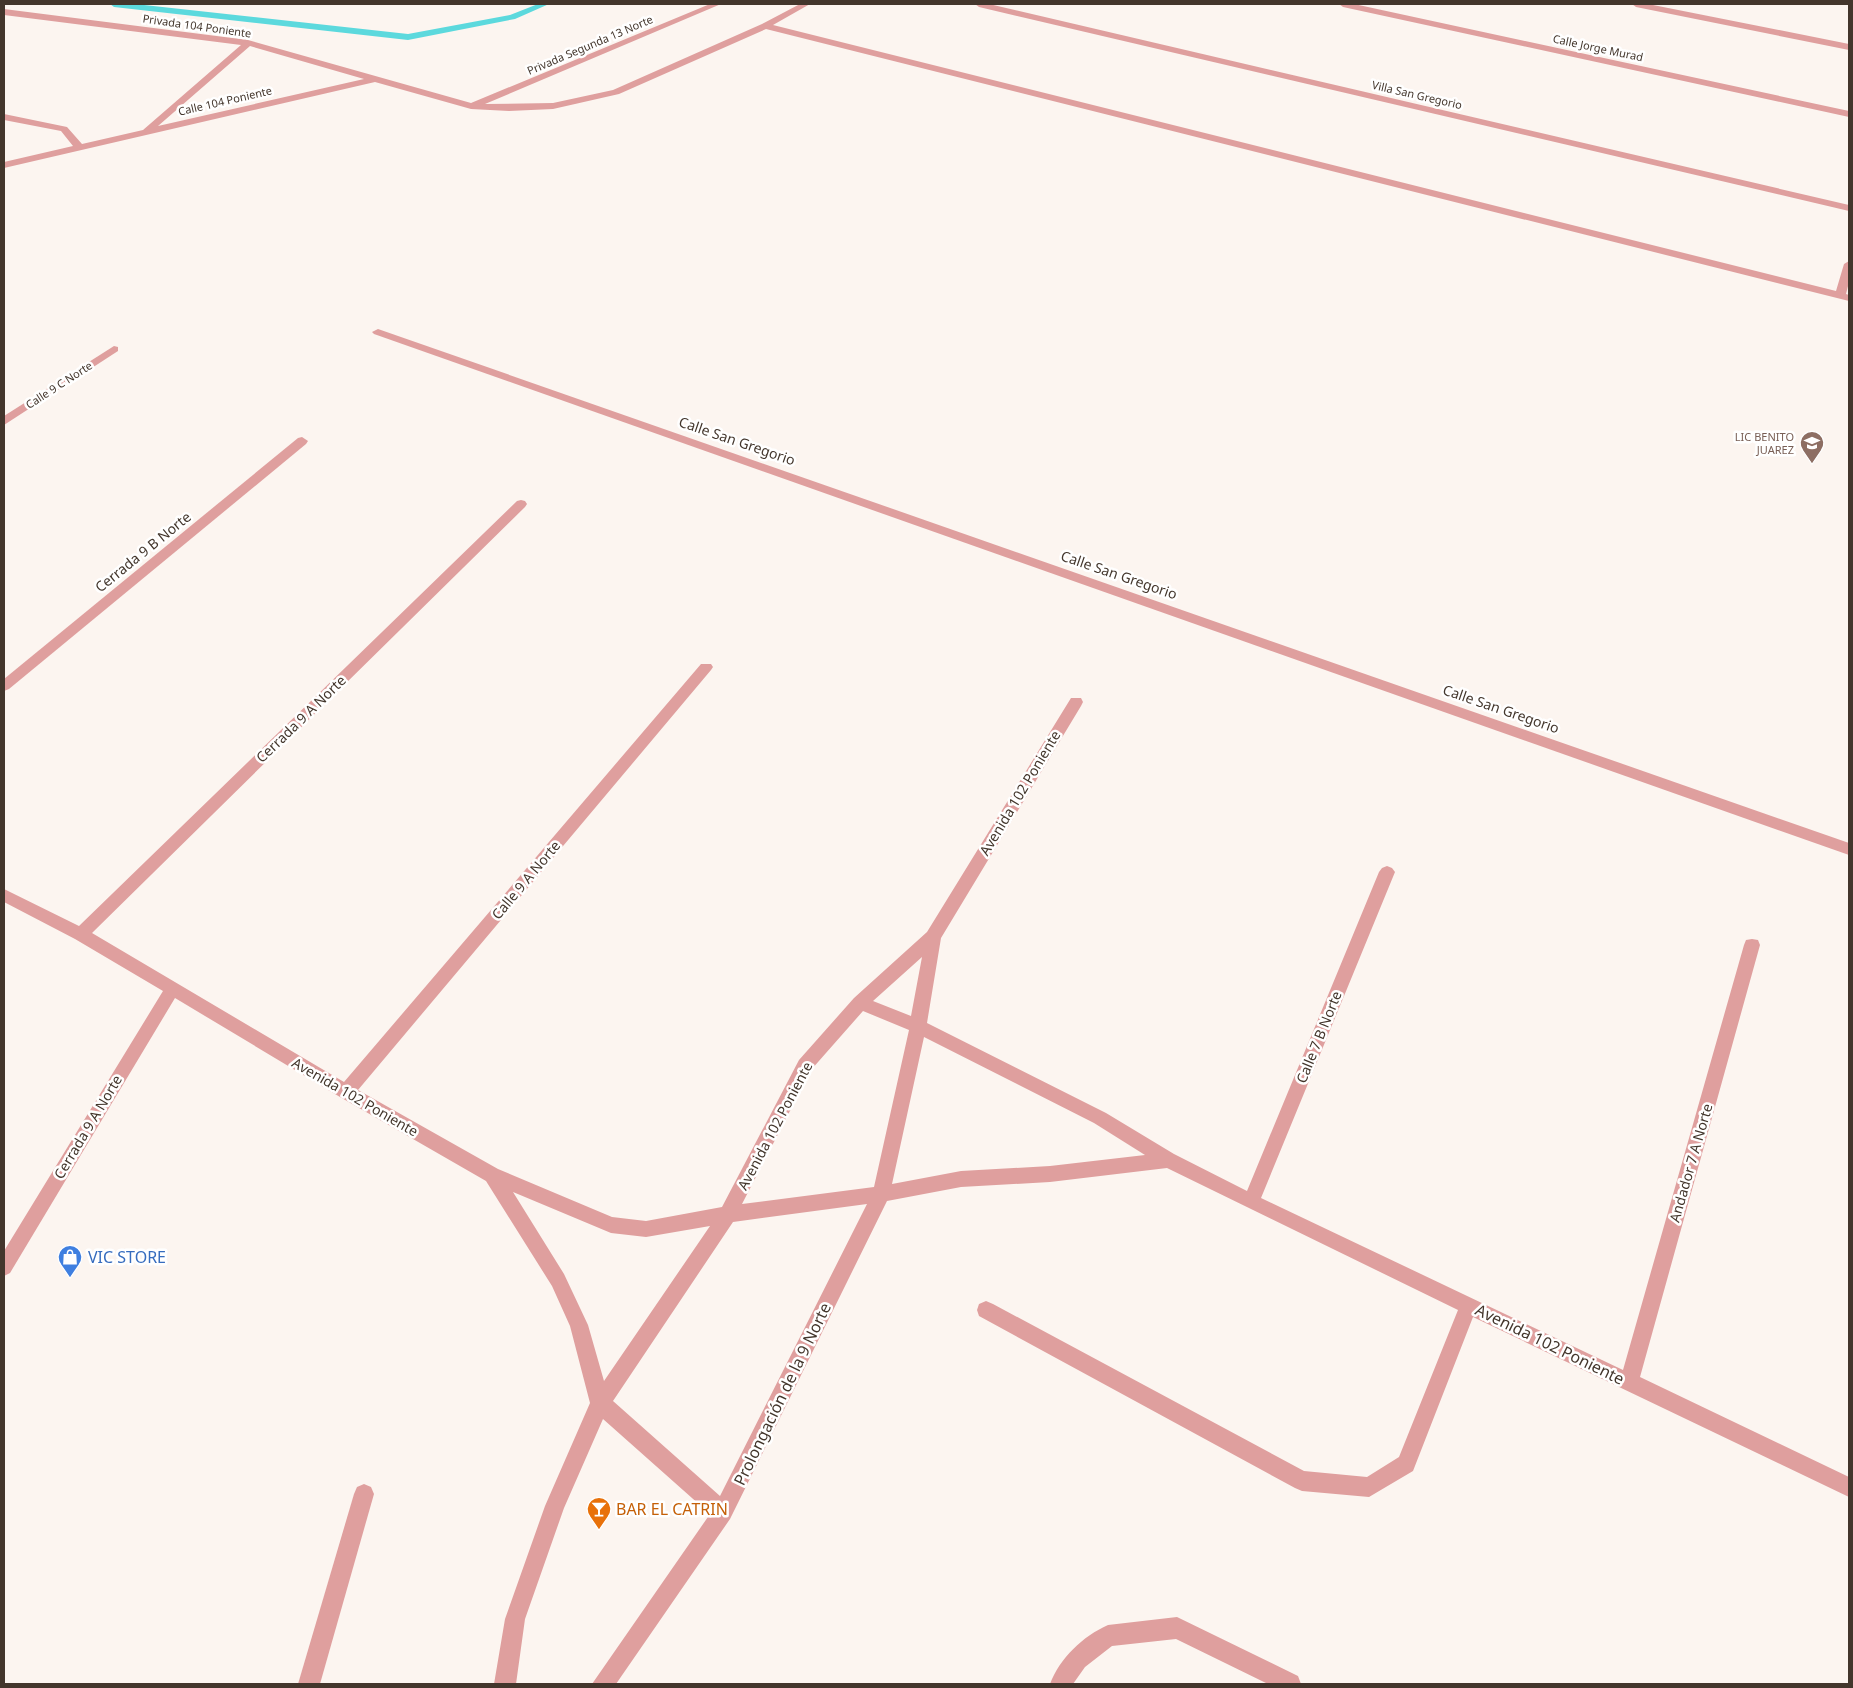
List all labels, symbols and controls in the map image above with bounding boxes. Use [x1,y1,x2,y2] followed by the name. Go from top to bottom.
[142,10,252,41] street label: Privada 104 Poniente
[525,11,655,78] street label: Privada Segunda 13 Norte
[1552,31,1645,64] street label: Calle Jorge Murad
[1371,77,1464,112] street label: Villa San Gregorio
[177,82,273,119] street label: Calle 104 Poniente
[23,357,95,412] street label: Calle 9 C Norte
[676,412,798,469] street label: Calle San Gregorio
[1735,429,1794,457] place label: LIC BENITO JUAREZ
[1799,430,1825,464] school or university icon: LIC BENITO JUAREZ
[91,507,195,596] street label: Cerrada 9 B Norte
[1058,546,1180,603] street label: Calle San Gregorio
[252,671,350,766] street label: Cerrada 9 A Norte
[1440,680,1562,737] street label: Calle San Gregorio
[975,727,1065,859] street label: Avenida 102 Poniente
[487,836,564,923] street label: Calle 9 A Norte
[1291,988,1346,1086] street label: Calle 7 B Norte
[289,1053,422,1141] street label: Avenida 102 Poniente
[733,1058,816,1193] street label: Avenida 102 Poniente
[49,1071,126,1182] street label: Cerrada 9 A Norte
[1664,1101,1717,1224] street label: Andador 7 A Norte
[57,1244,83,1278] shop icon: VIC STORE
[88,1246,166,1268] place label: VIC STORE
[1472,1298,1628,1390] street label: Avenida 102 Poniente
[728,1299,836,1489] street label: Prolongación de la 9 Norte
[586,1496,612,1530] bar icon: BAR EL CATRIN
[616,1498,728,1520] place label: BAR EL CATRIN

